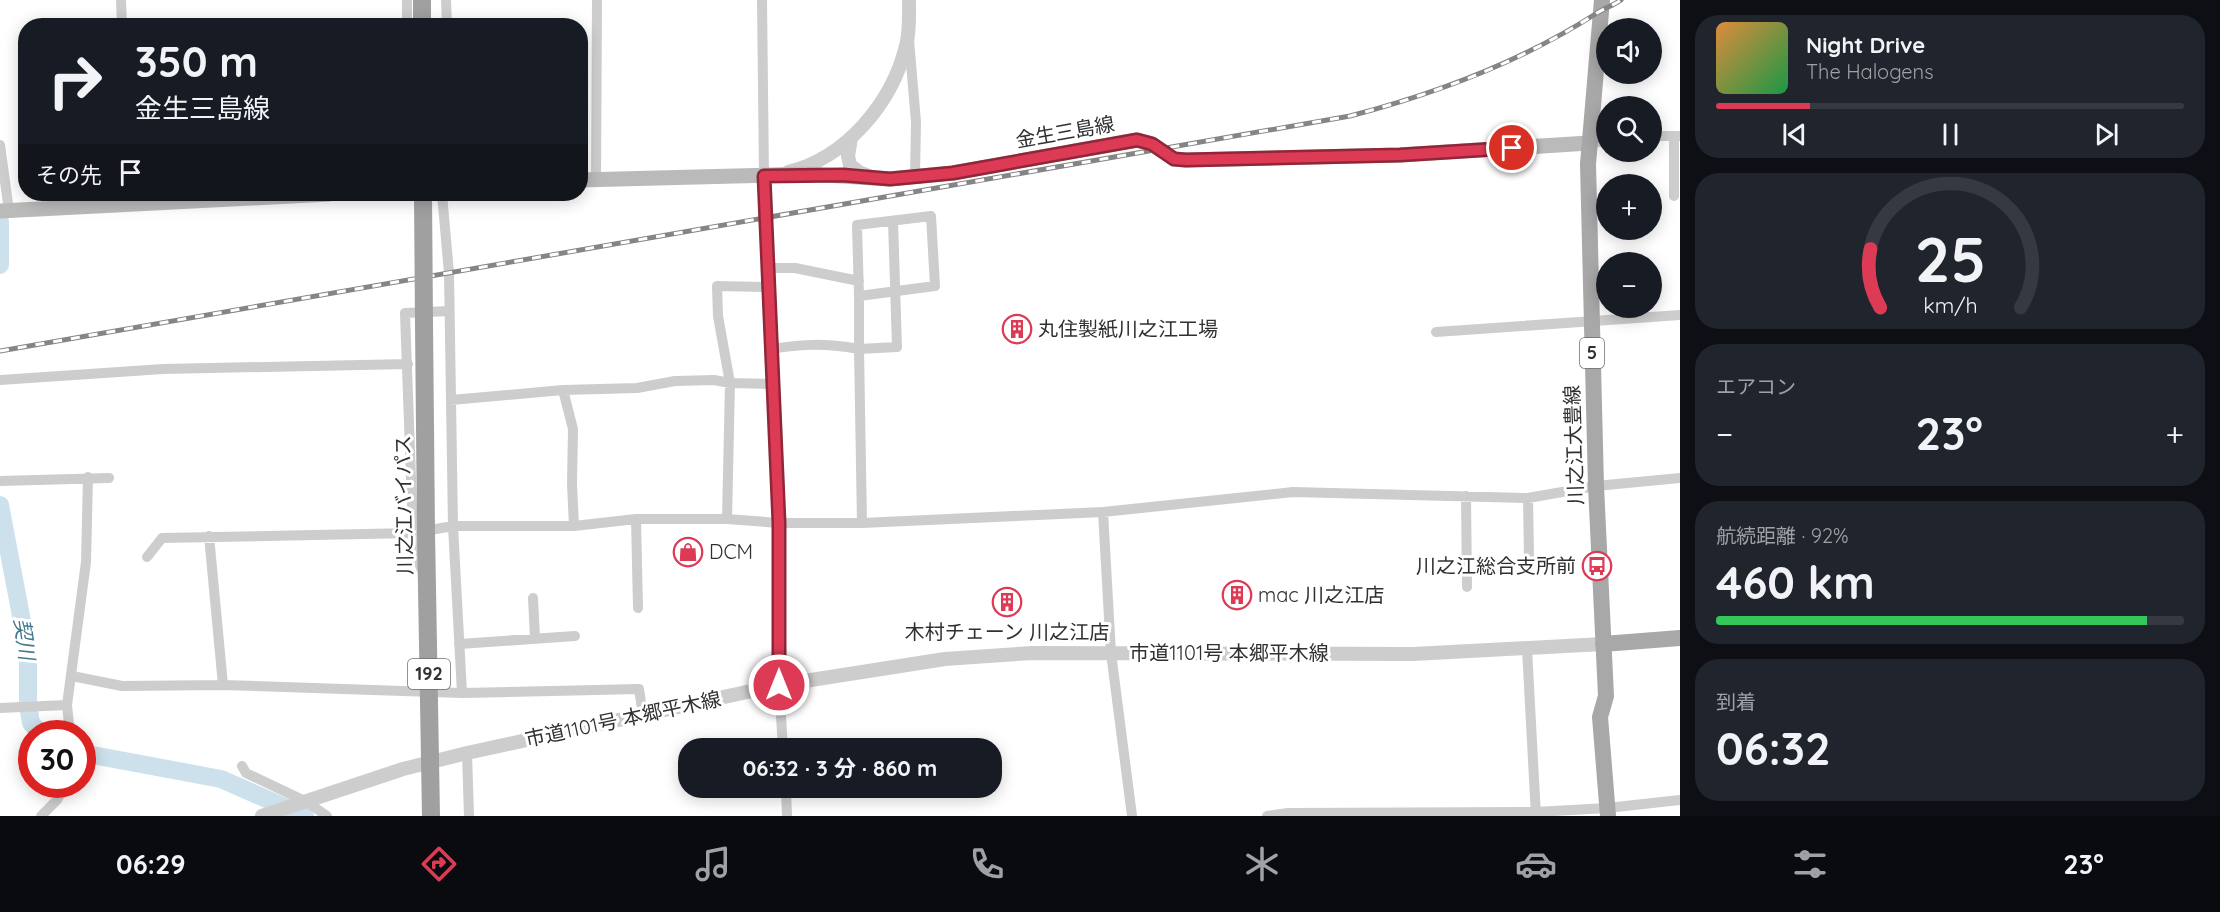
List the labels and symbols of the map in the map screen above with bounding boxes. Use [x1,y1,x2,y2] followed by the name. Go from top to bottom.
[1014,111,1116,153] street label: 金生三島線
[1486,122,1537,173] pin
[1001,313,1033,345] building icon: 丸住製紙川之江工場
[1038,316,1218,341] place label: 丸住製紙川之江工場
[1580,338,1604,368] road number: 5
[1559,385,1588,505] street label: 川之江大豊線
[390,435,417,575] street label: 川之江バイパス
[672,536,704,568] shop icon: DCM
[709,539,753,564] place label: DCM
[1581,550,1613,582] bus stop icon: 川之江総合支所前
[1416,553,1576,578] place label: 川之江総合支所前
[1221,579,1253,611] building icon: mac 川之江店
[1258,582,1384,607] place label: mac 川之江店
[991,586,1023,618] building icon: 木村チェーン 川之江店
[9,616,41,663] water label: 契川
[905,619,1109,644] place label: 木村チェーン 川之江店
[1129,640,1329,665] street label: 市道1101号 本郷平木線
[747,653,811,717] position arrow
[408,659,450,689] road number: 192
[523,686,723,751] street label: 市道1101号 本郷平木線
[18,720,96,798] speed limit sign: 30

